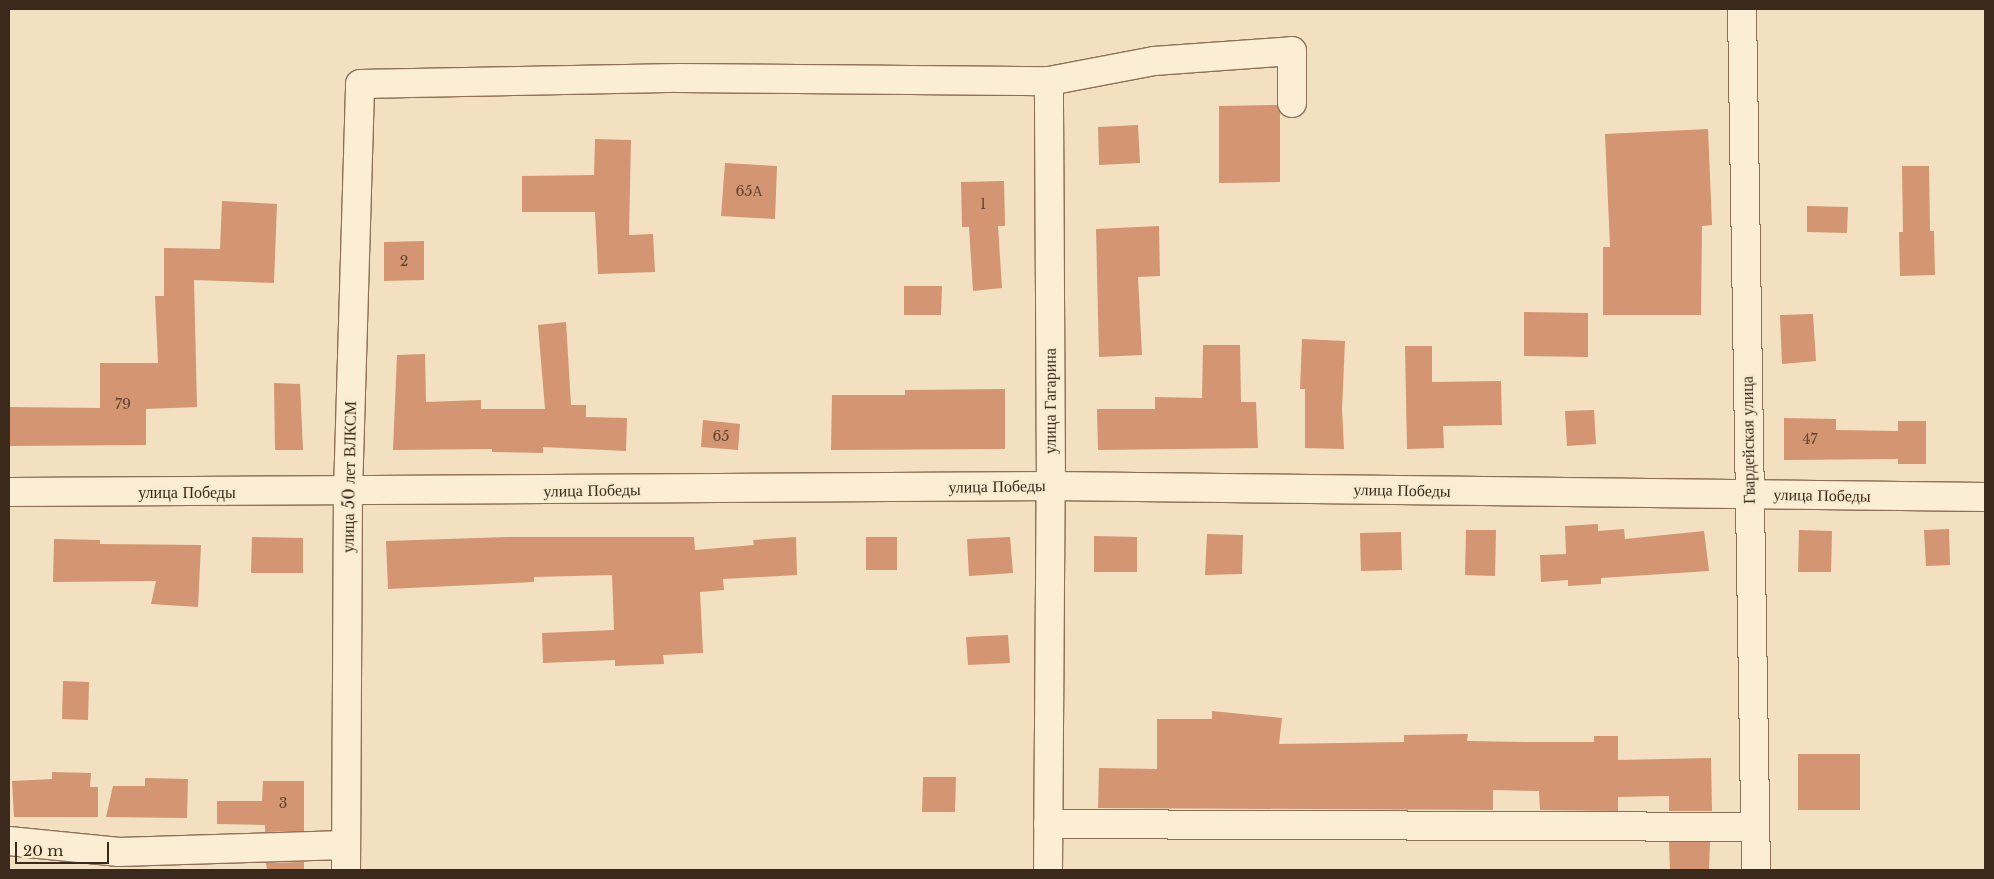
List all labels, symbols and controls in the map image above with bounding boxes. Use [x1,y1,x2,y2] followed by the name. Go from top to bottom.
[735,183,763,199] house number: 65А
[980,196,986,212] house number: 1
[400,253,408,269] house number: 2
[1040,348,1060,454] street label: улица Гагарина
[1737,376,1759,504] street label: Гвардейская улица
[115,396,131,412] house number: 79
[338,401,360,553] street label: улица 50 лет ВЛКСМ
[713,428,729,444] house number: 65
[1802,431,1818,447] house number: 47
[948,476,1046,496] street label: улица Победы
[543,480,641,500] street label: улица Победы
[1353,480,1451,500] street label: улица Победы
[138,482,236,502] street label: улица Победы
[1773,485,1871,505] street label: улица Победы
[279,795,287,811] house number: 3
[18,832,111,864] scale bar
[23,841,63,860] text: 20 m

